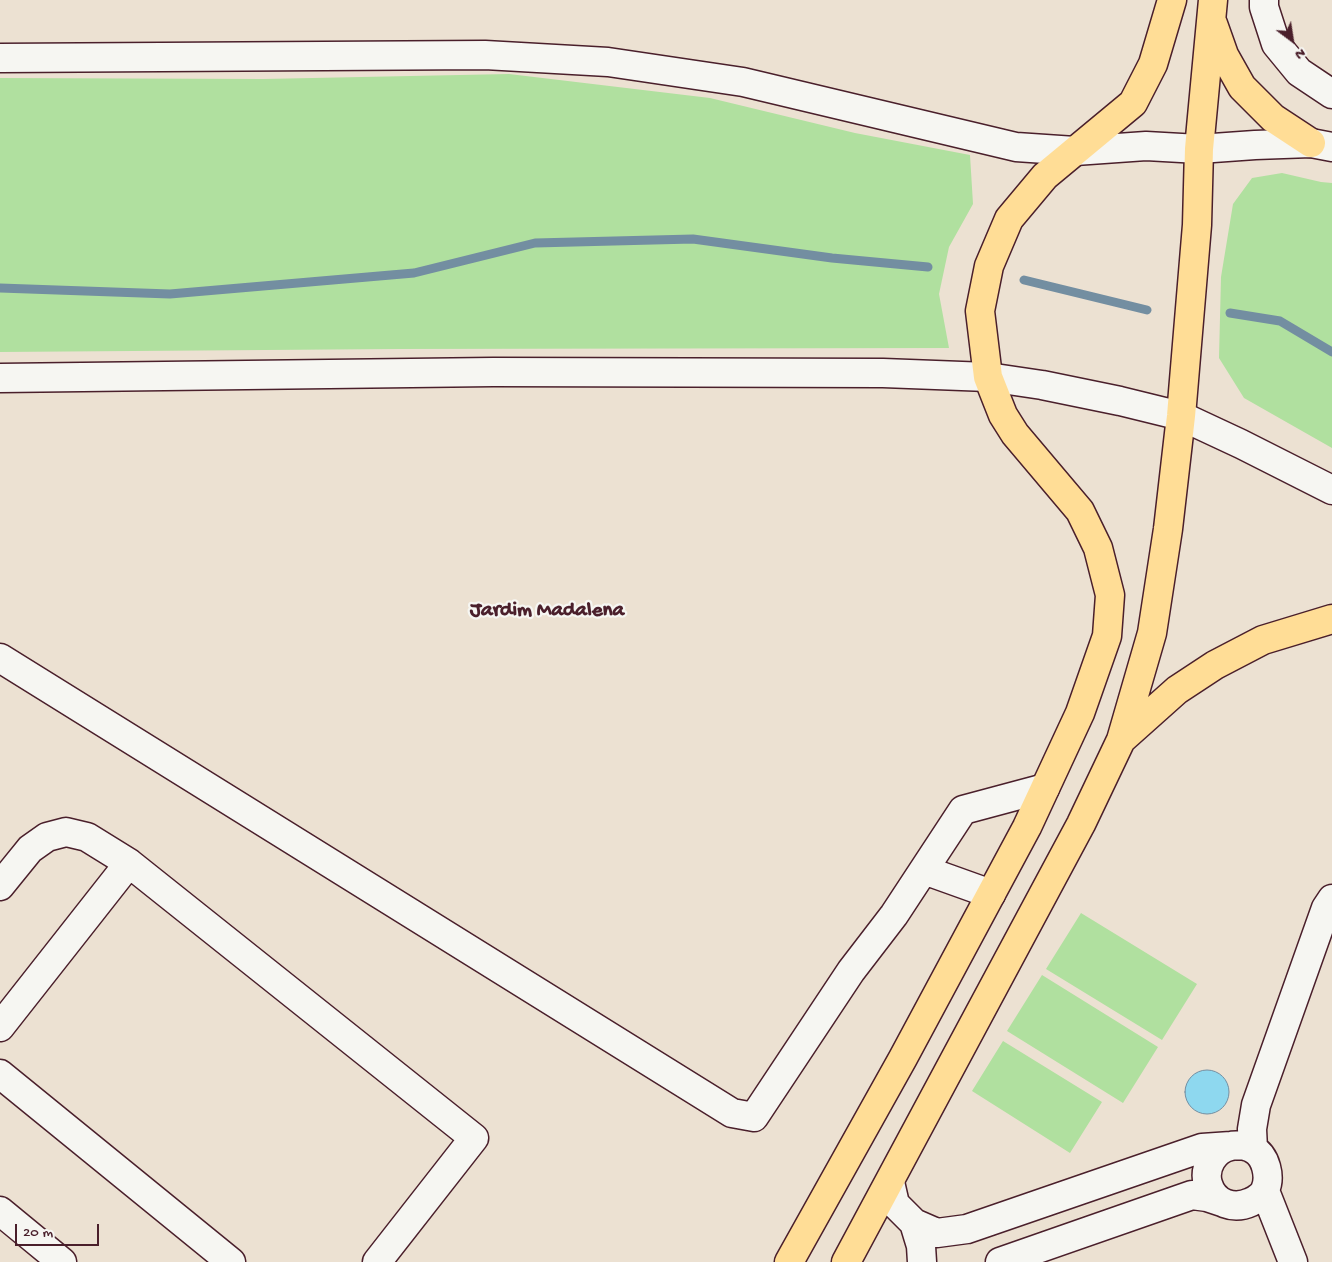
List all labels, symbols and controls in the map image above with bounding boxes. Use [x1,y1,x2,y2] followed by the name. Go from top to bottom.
[1267,15,1317,65] north arrow
[1292,44,1308,63] text: N
[470,599,624,625] district label: Jardim Madalena
[18,1214,101,1246] scale bar
[23,1224,53,1242] text: 20 m

